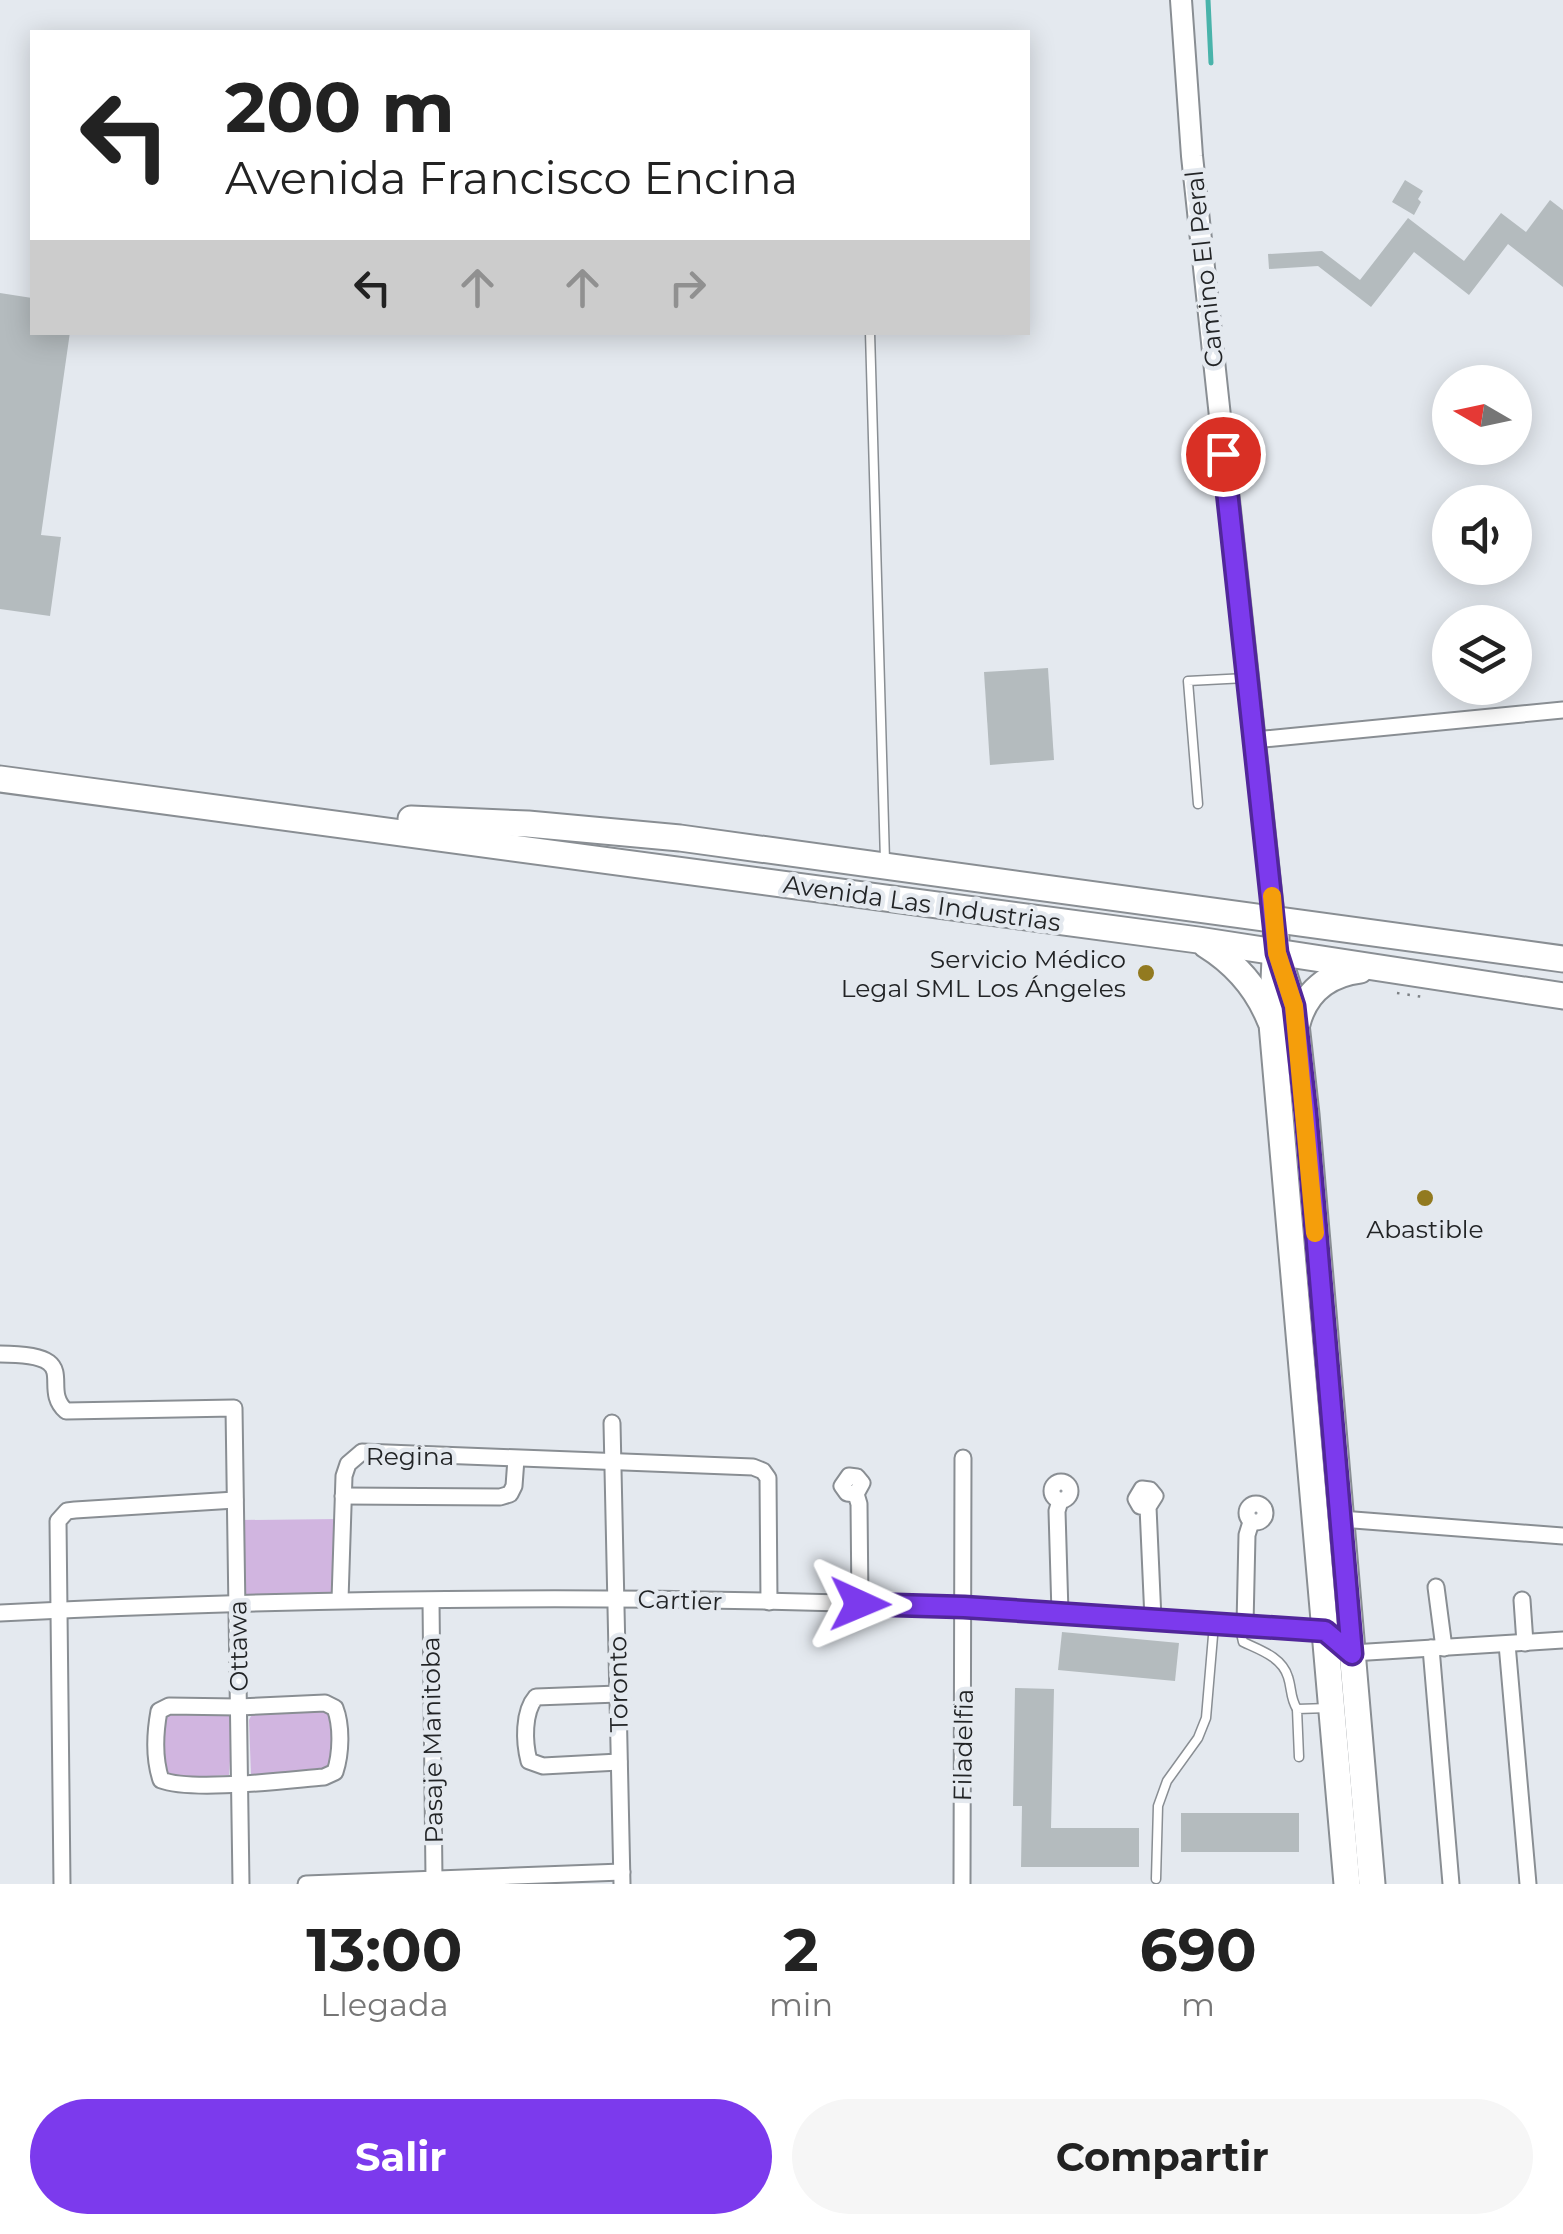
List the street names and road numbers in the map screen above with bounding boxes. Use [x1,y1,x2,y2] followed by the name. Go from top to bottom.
[1179,169,1229,369] street label: Camino El Peral
[781,869,1063,937] street label: Avenida Las Industrias
[366,1441,454,1471] street label: Regina
[637,1584,723,1616] street label: Cartier
[222,1600,254,1692] street label: Ottawa
[415,1636,449,1844] street label: Pasaje Manitoba
[602,1636,634,1732] street label: Toronto
[947,1688,979,1802] street label: Filadelfia

